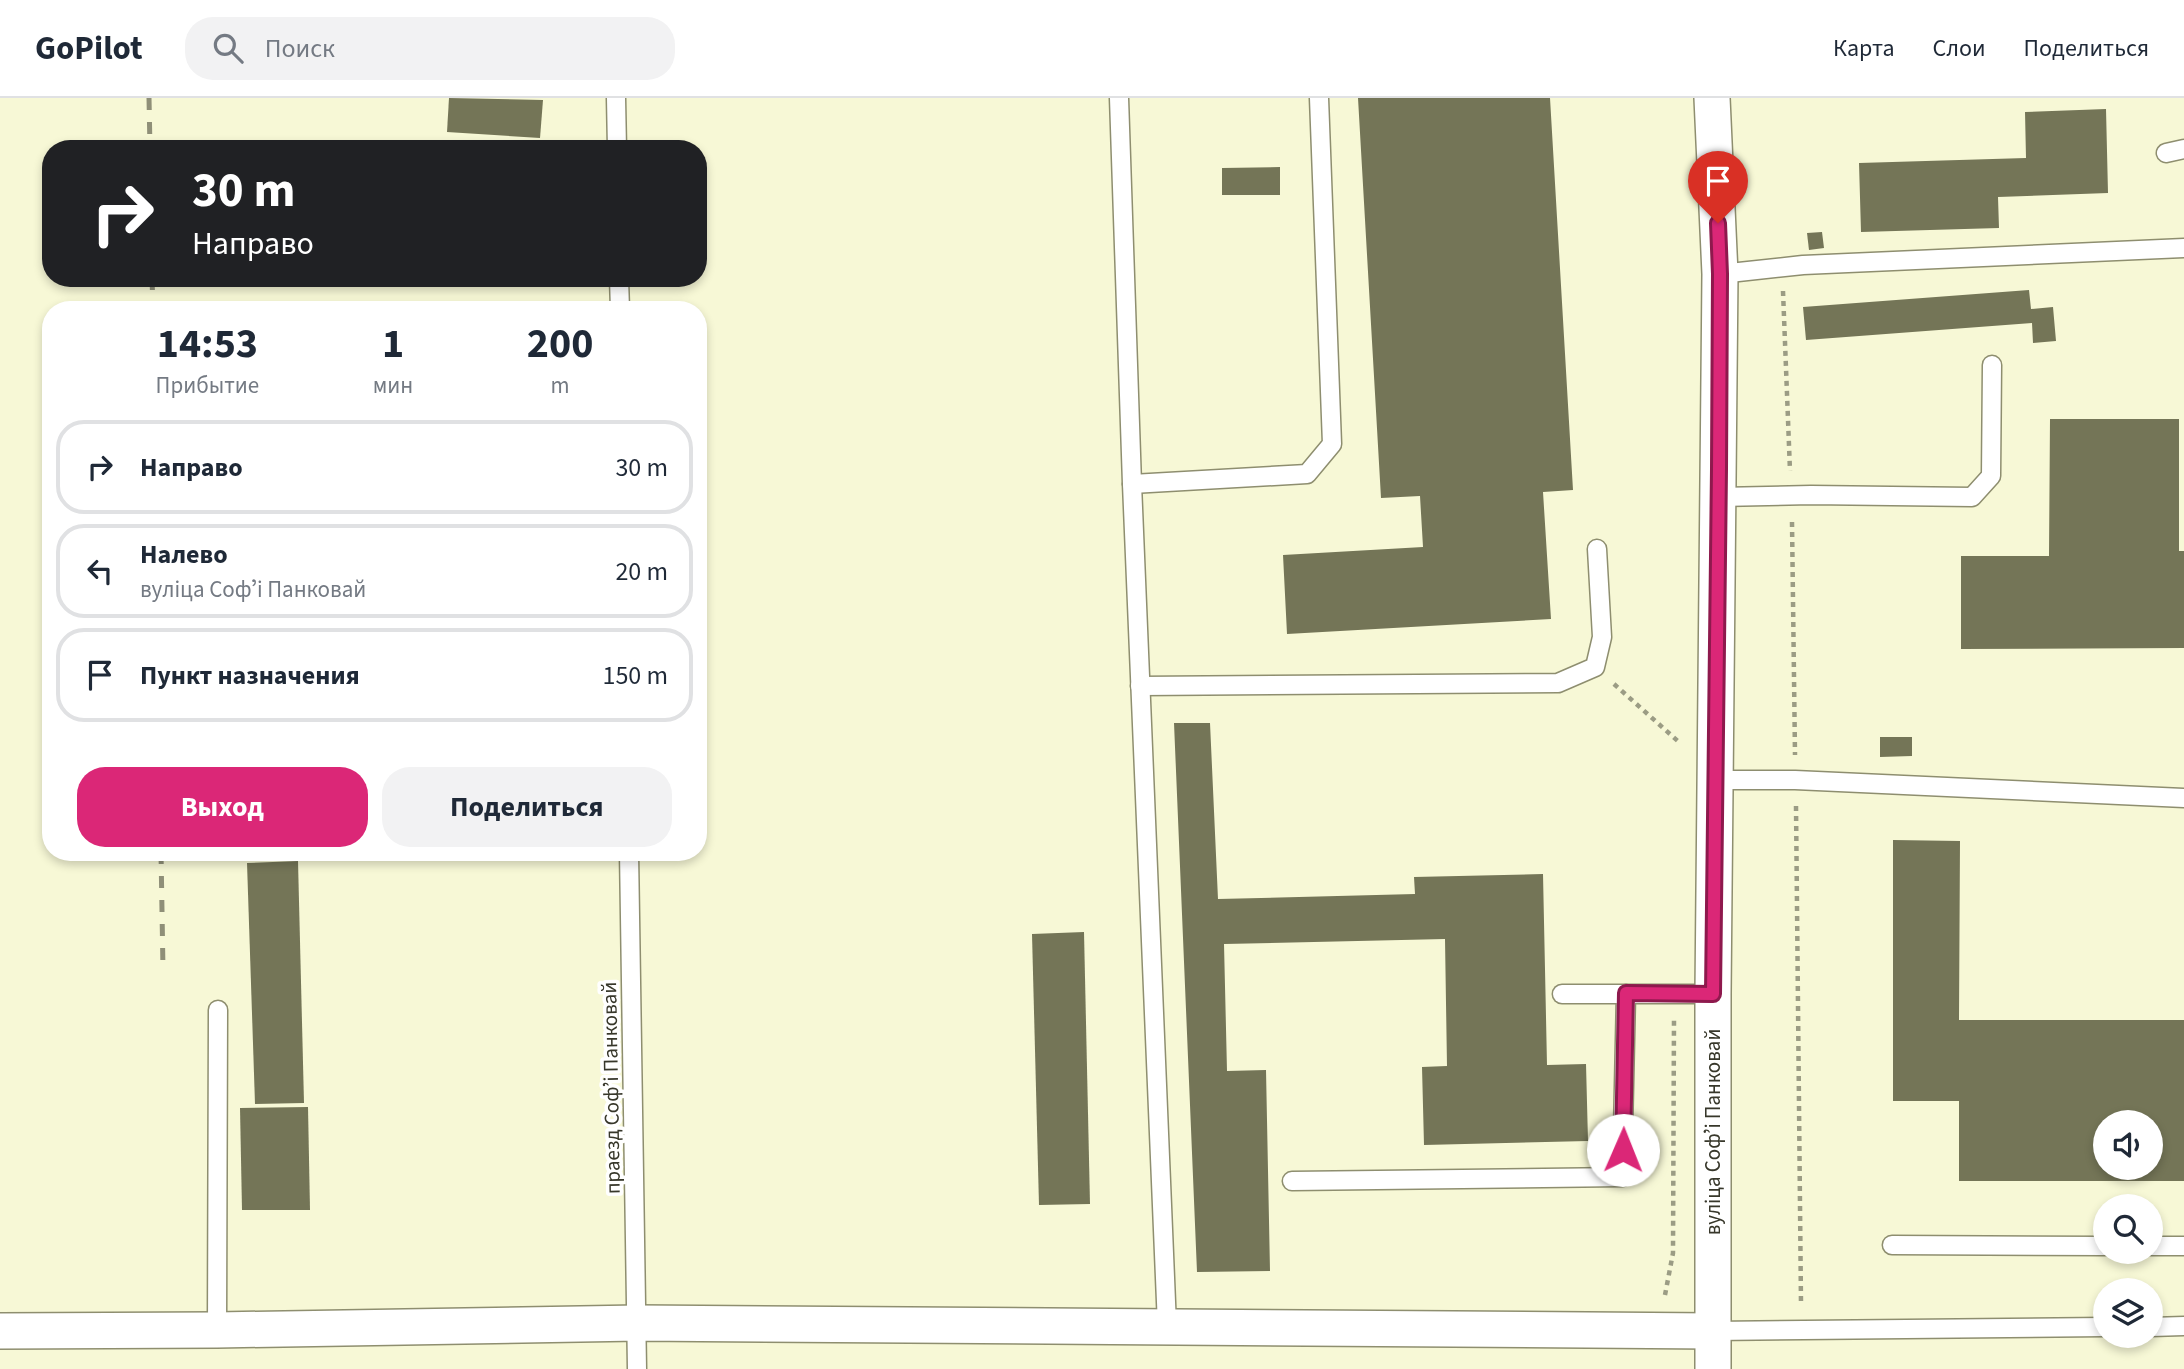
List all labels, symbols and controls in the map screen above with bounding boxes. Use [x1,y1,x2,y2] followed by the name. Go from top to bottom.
[185,17,675,80] search box
[35,25,143,72] text: GoPilot
[209,29,247,67] icon: search
[265,30,335,67] text: Поиск
[1833,31,1895,66] text: Карта
[1933,31,1986,66] text: Слои
[2024,31,2149,66] text: Поделиться
[1688,151,1748,223] pin
[192,156,296,226] text: 30 m
[1699,162,1737,200] icon: arrive
[77,168,168,259] icon: right
[192,221,314,267] text: Направо
[157,314,258,374] text: 14:53
[382,314,404,374] text: 1
[527,314,593,374] text: 200
[156,369,259,402] text: Прибытие
[373,369,413,402] text: мин
[551,369,570,402] text: m
[81,448,119,486] icon: right
[140,449,243,486] text: Направо
[615,449,668,486] text: 30 m
[140,536,228,573] text: Налево
[81,552,119,590] icon: left
[615,553,668,590] text: 20 m
[140,573,366,606] text: вуліца Софʼі Панковай
[81,656,119,694] icon: arrive
[140,657,360,694] text: Пункт назначения
[602,657,668,694] text: 150 m
[77,767,368,847] button: Выход
[382,767,672,847] button: Поделиться
[594,982,628,1194] street label: праезд Софʼі Панковай
[1698,1029,1728,1235] street label: вуліца Софʼі Панковай
[2093,1110,2163,1348] map controls
[2093,1110,2163,1180] button: sound
[1586,1113,1660,1187] position arrow
[2093,1194,2163,1264] button: search
[2093,1278,2163,1348] button: layers

